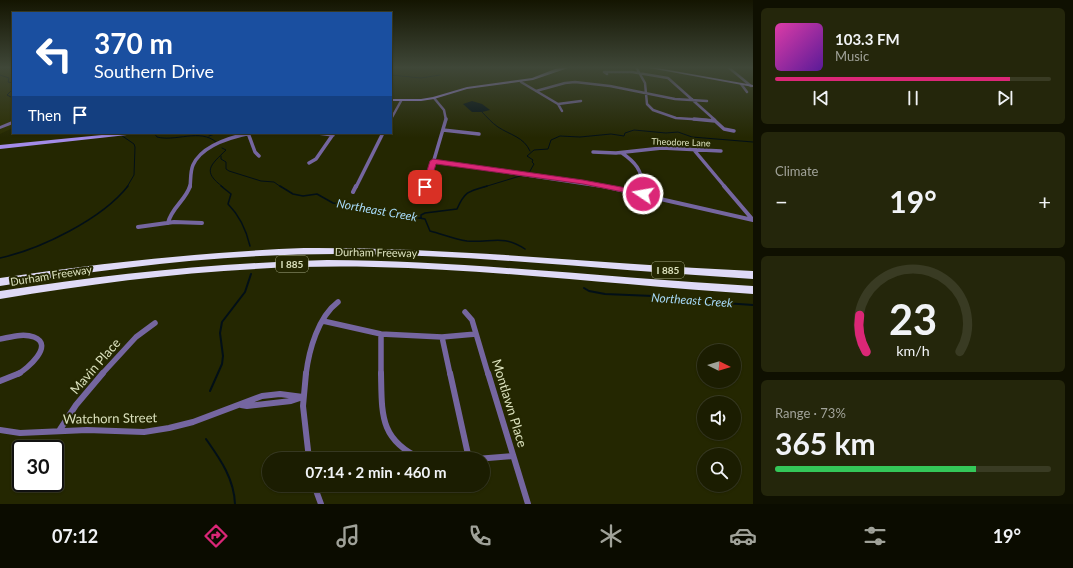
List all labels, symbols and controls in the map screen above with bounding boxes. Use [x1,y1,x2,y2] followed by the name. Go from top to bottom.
[94,26,173,60] text: 370 m
[28,28,80,80] icon: left
[835,30,900,48] text: 103.3 FM
[835,48,869,64] text: Music
[94,60,214,82] text: Southern Drive
[810,87,832,109] icon: previous
[902,87,924,109] icon: pause
[994,87,1016,109] icon: next
[69,104,91,126] icon: arrive
[28,106,61,124] text: Then
[651,135,711,149] street label: Theodore Lane
[775,163,818,179] text: Climate
[408,170,442,204] pin
[622,173,664,215] position arrow
[414,176,436,198] icon: arrive
[889,183,937,219] text: 19°
[775,188,788,215] text: −
[1038,188,1051,215] text: +
[336,196,419,225] water label: Northeast Creek
[335,245,418,259] street label: Durham Freeway
[276,256,308,272] road number: I 885
[9,262,93,288] street label: Durham Freeway
[652,262,684,278] road number: I 885
[651,290,733,310] water label: Northeast Creek
[889,294,937,344] text: 23
[66,335,124,397] street label: Mavin Place
[896,342,930,359] text: km/h
[697,344,741,388] north arrow
[697,344,741,492] map controls
[489,357,531,449] street label: Montlawn Place
[697,396,741,440] button: sound
[775,405,846,421] text: Range · 73%
[63,409,158,427] street label: Watchorn Street
[775,425,876,461] text: 365 km
[12,440,64,492] speed limit sign: 30
[697,448,741,492] button: search
[306,463,446,481] text: 07:14 · 2 min · 460 m
[202,522,230,550] icon: directions
[334,522,362,550] icon: music
[466,522,494,550] icon: phone
[597,522,625,550] icon: climate
[729,522,757,550] icon: car
[861,522,889,550] icon: filters
[52,525,98,547] text: 07:12
[993,525,1021,547] text: 19°

